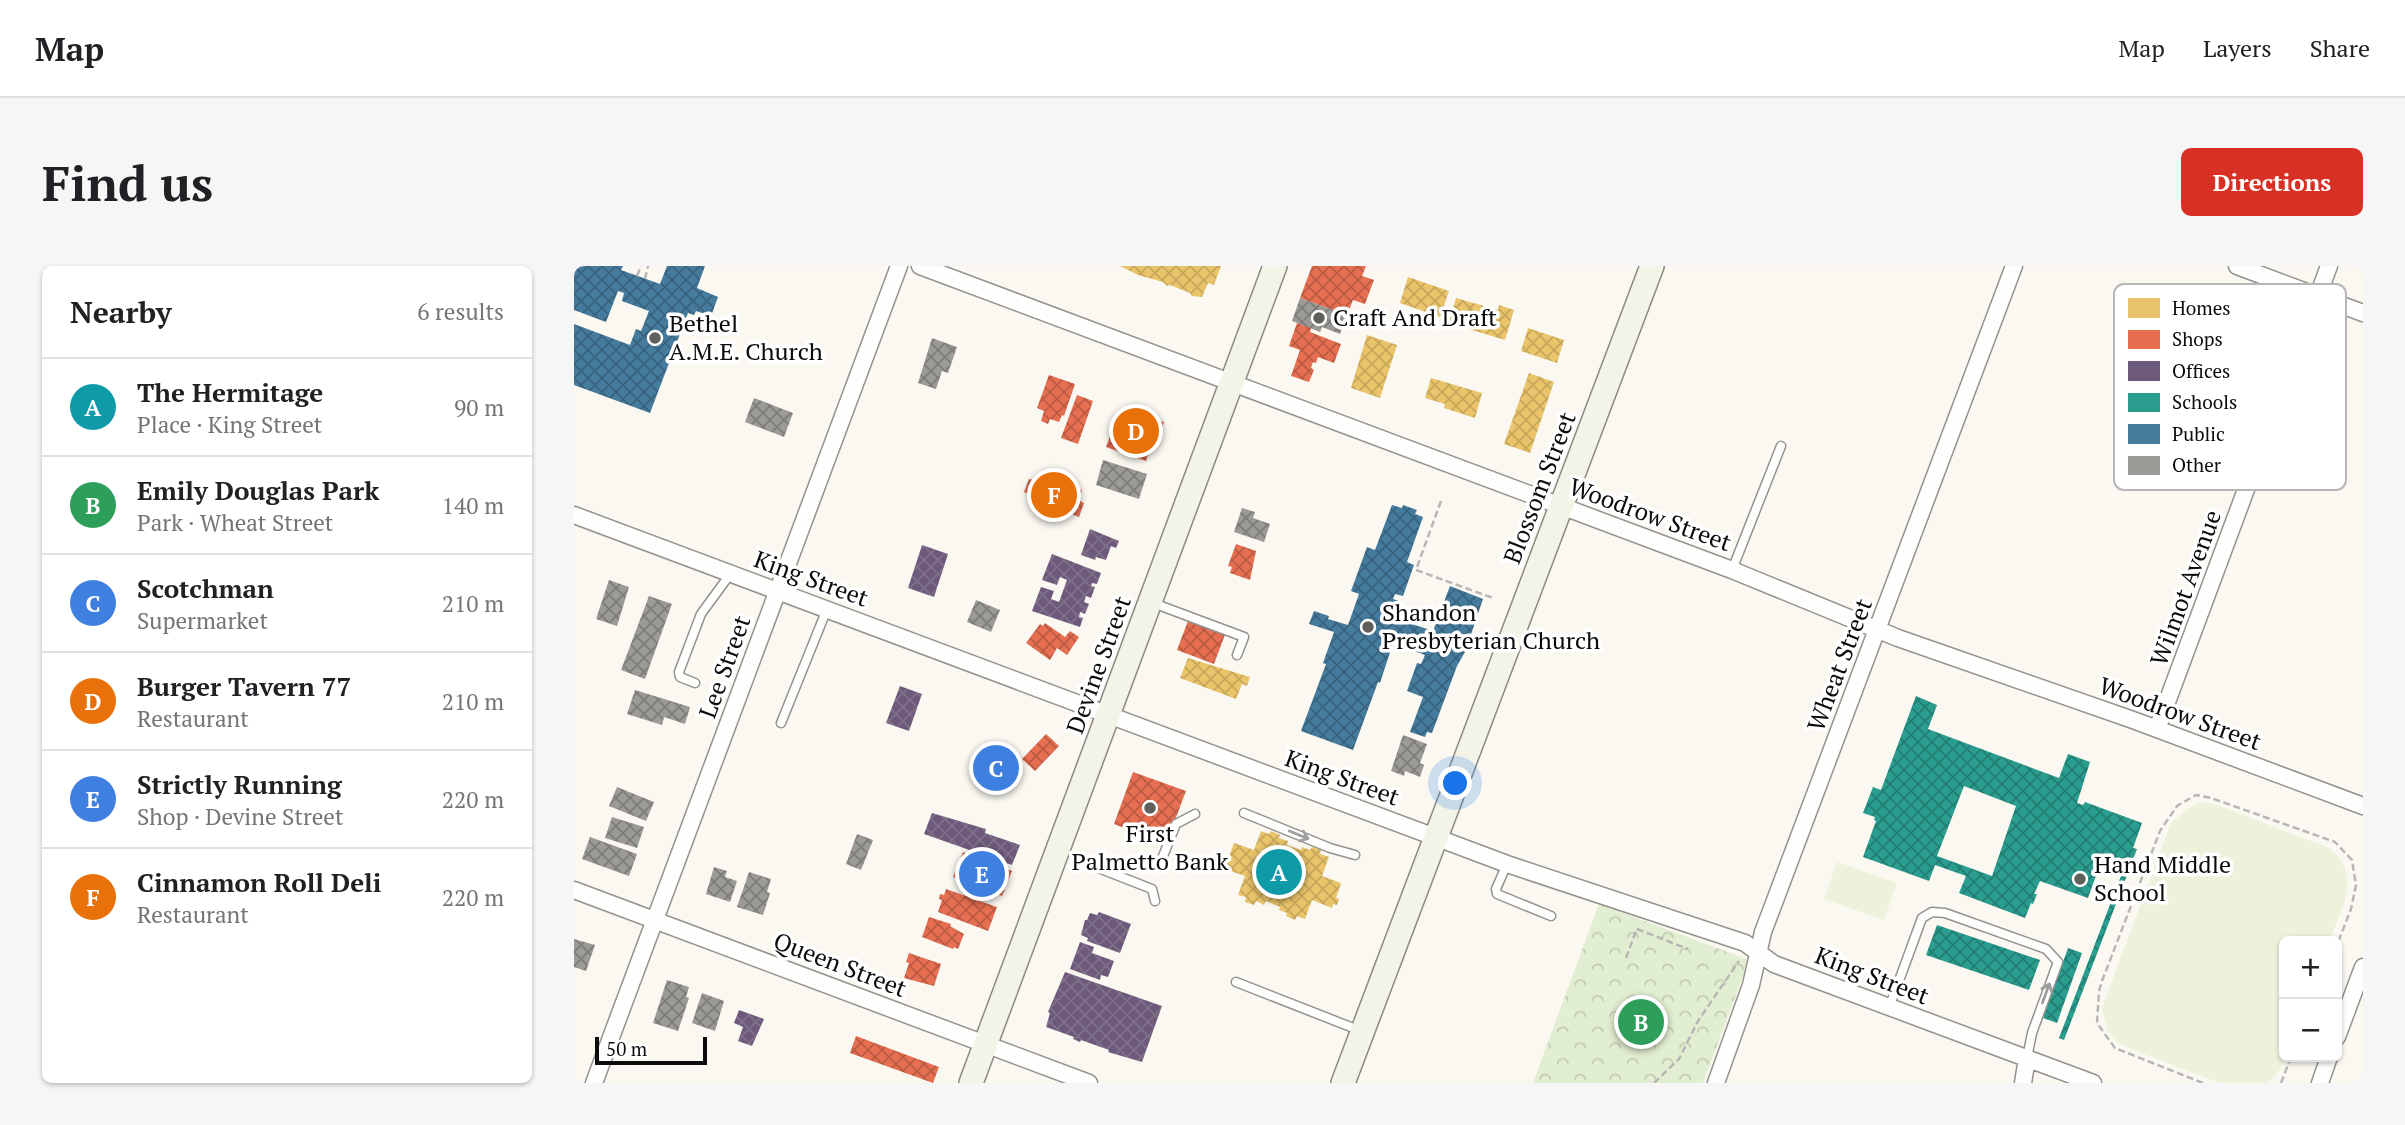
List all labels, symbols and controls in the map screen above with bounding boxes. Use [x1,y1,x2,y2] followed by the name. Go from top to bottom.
[35,27,104,70] text: Map
[2118,32,2165,64] text: Map
[2203,32,2272,64] text: Layers
[2310,32,2370,64] text: Share
[2181,148,2363,216] button: Directions
[42,150,213,215] text: Find us
[2114,284,2346,490] legend
[70,292,172,332] text: Nearby
[2172,295,2231,320] text: Homes
[417,296,504,327] text: 6 results
[1333,301,1497,333] place label: Craft And Draft
[669,307,823,367] place label: Bethel A.M.E. Church
[1311,310,1327,326] marker: Craft And Draft
[2172,326,2223,351] text: Shops
[647,330,663,346] marker: Bethel A.M.E. Church
[2172,358,2230,383] text: Offices
[137,375,323,409] text: The Hermitage
[2172,389,2237,414] text: Schools
[85,392,101,423] text: A
[454,392,504,423] text: 90 m
[1113,405,1159,457] pin: D
[1495,407,1583,568] street label: Blossom Street
[137,409,322,440] text: Place · King Street
[2172,421,2225,446] text: Public
[2172,452,2222,477] text: Other
[1031,469,1077,521] pin: F
[1565,470,1736,558] street label: Woodrow Street
[137,473,379,507] text: Emily Douglas Park
[86,490,100,521] text: B
[442,490,504,521] text: 140 m
[2142,505,2228,670] street label: Wilmot Avenue
[137,507,333,538] text: Park · Wheat Street
[750,543,873,614] street label: King Street
[137,571,274,605] text: Scotchman
[86,588,101,619] text: C
[442,588,504,619] text: 210 m
[1058,591,1138,738] street label: Devine Street
[1799,594,1879,735] street label: Wheat Street
[1382,596,1600,656] place label: Shandon Presbyterian Church
[137,605,268,636] text: Supermarket
[691,611,757,722] street label: Lee Street
[1360,619,1376,635] marker: Shandon Presbyterian Church
[137,669,351,703] text: Burger Tavern 77
[2095,669,2266,757] street label: Woodrow Street
[85,686,101,717] text: D
[442,686,504,717] text: 210 m
[137,703,249,734] text: Restaurant
[973,742,1019,794] pin: C
[1281,742,1404,813] street label: King Street
[1438,766,1472,800] your location
[137,767,342,801] text: Strictly Running
[86,784,100,815] text: E
[442,784,504,815] text: 220 m
[1142,800,1158,816] marker: First Palmetto Bank
[137,801,343,832] text: Shop · Devine Street
[1072,817,1229,877] place label: First Palmetto Bank
[1288,830,1310,843] one-way arrow
[1256,846,1302,898] pin: A
[959,848,1005,900] pin: E
[2094,848,2231,908] place label: Hand Middle School
[137,865,381,899] text: Cinnamon Roll Deli
[2072,871,2088,887] marker: Hand Middle School
[86,882,100,913] text: F
[442,882,504,913] text: 220 m
[137,899,249,930] text: Restaurant
[769,924,911,1004] street label: Queen Street
[2279,936,2342,1062] map controls
[2279,936,2342,999] button: +
[1811,939,1934,1011] street label: King Street
[2041,982,2054,1004] one-way arrow
[1618,996,1664,1048] pin: B
[2279,999,2342,1062] button: −
[595,1034,707,1066] scale bar
[606,1036,647,1061] text: 50 m

